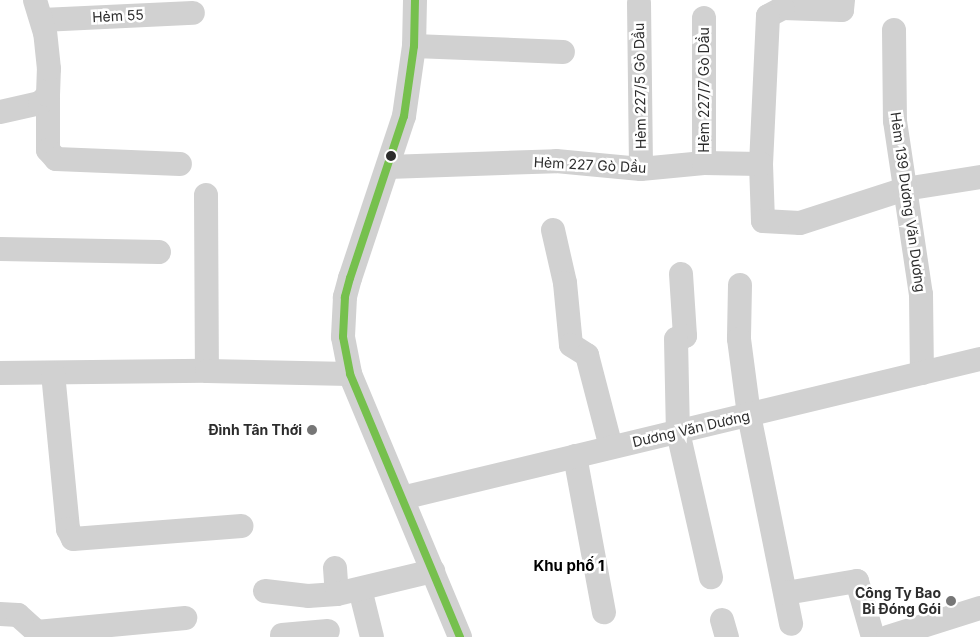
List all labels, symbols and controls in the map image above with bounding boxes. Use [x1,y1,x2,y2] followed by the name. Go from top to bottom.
[92,6,144,26] street label: Hẻm 55
[630,23,650,149] street label: Hẻm 227/5 Gò Dầu
[696,27,712,153] street label: Hẻm 227/7 Gò Dầu
[887,111,929,293] street label: Hẻm 139 Dương Văn Dương
[386,151,396,161] unlabelled marker
[533,154,647,176] street label: Hẻm 227 Gò Dầu
[631,407,751,451] street label: Dương Văn Dương
[208,422,302,438] place label: Đình Tân Thới
[306,424,318,436] marker: Đình Tân Thới
[533,557,605,575] district label: Khu phố 1
[855,585,941,618] place label: Công Ty Bao Bì Đóng Gói
[945,595,957,607] marker: Công Ty Bao Bì Đóng Gói

